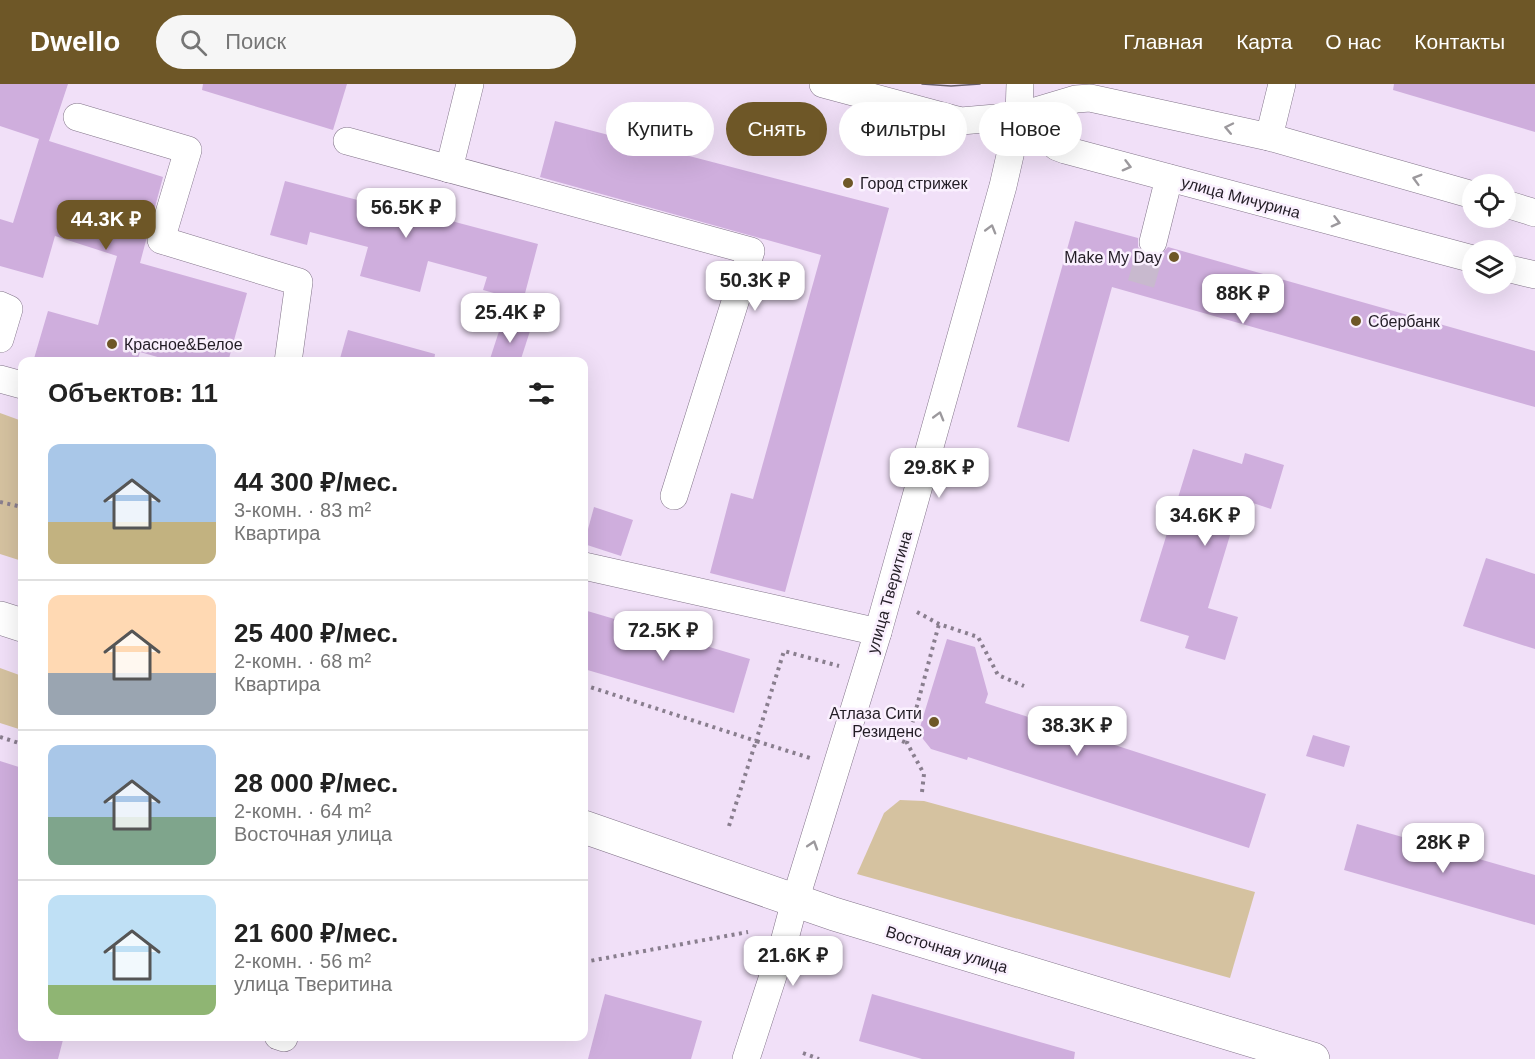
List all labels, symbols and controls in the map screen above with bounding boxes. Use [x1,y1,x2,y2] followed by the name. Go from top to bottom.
[156,15,576,69] search box
[30,26,120,57] text: Dwello
[177,26,210,59] icon: search
[225,29,286,54] text: Поиск
[1123,30,1203,53] text: Главная
[1236,30,1292,53] text: Карта
[1325,30,1381,53] text: О нас
[1414,30,1505,53] text: Контакты
[606,102,714,156] chip: Купить
[726,102,827,156] chip: Снять
[839,102,967,156] chip: Фильтры
[979,102,1082,156] chip: Новое
[1224,122,1234,135] one-way arrow
[1122,159,1132,172] one-way arrow
[1180,173,1302,222] street label: улица Мичурина
[1412,174,1423,186] one-way arrow
[1462,174,1516,294] map controls
[1462,174,1516,228] button: locate
[860,175,968,192] place label: Город стрижек
[841,176,855,190] marker: Город стрижек
[351,188,461,239] pin: 56.5K ₽
[371,196,441,218] text: 56.5K ₽
[51,200,161,251] pin: 44.3K ₽
[71,208,141,230] text: 44.3K ₽
[1330,215,1340,227] one-way arrow
[984,224,996,235] one-way arrow
[1462,240,1516,294] button: layers
[1064,249,1162,266] place label: Make My Day
[1167,250,1181,264] marker: Make My Day
[700,261,810,312] pin: 50.3K ₽
[720,269,790,291] text: 50.3K ₽
[1201,274,1285,325] pin: 88K ₽
[1216,282,1270,304] text: 88K ₽
[455,293,565,344] pin: 25.4K ₽
[475,301,545,323] text: 25.4K ₽
[1368,313,1441,330] place label: Сбербанк
[1349,314,1363,328] marker: Сбербанк
[124,336,243,353] place label: Красное&Белое
[105,337,119,351] marker: Красное&Белое
[525,377,558,410] icon: filters
[48,378,218,408] text: Объектов: 11
[932,412,944,422] one-way arrow
[884,448,994,499] pin: 29.8K ₽
[904,456,974,478] text: 29.8K ₽
[234,467,398,497] text: 44 300 ₽/мес.
[96,468,168,540] icon: home
[1150,496,1260,547] pin: 34.6K ₽
[234,499,371,521] text: 3-комн. · 83 m²
[1170,504,1240,526] text: 34.6K ₽
[234,522,320,544] text: Квартира
[864,529,915,655] street label: улица Тверитина
[608,611,718,662] pin: 72.5K ₽
[234,618,398,648] text: 25 400 ₽/мес.
[96,619,168,691] icon: home
[628,619,698,641] text: 72.5K ₽
[234,650,371,672] text: 2-комн. · 68 m²
[234,673,320,695] text: Квартира
[829,705,922,740] place label: Атлаза Сити Резиденс
[1022,706,1132,757] pin: 38.3K ₽
[1042,714,1112,736] text: 38.3K ₽
[927,715,941,729] marker: Атлаза Сити Резиденс
[234,768,398,798] text: 28 000 ₽/мес.
[96,769,168,841] icon: home
[234,800,371,822] text: 2-комн. · 64 m²
[234,823,392,845] text: Восточная улица
[1401,823,1485,874] pin: 28K ₽
[1416,831,1470,853] text: 28K ₽
[806,840,818,851] one-way arrow
[234,918,398,948] text: 21 600 ₽/мес.
[96,919,168,991] icon: home
[884,923,1010,976] street label: Восточная улица
[738,936,848,987] pin: 21.6K ₽
[758,944,828,966] text: 21.6K ₽
[234,950,371,972] text: 2-комн. · 56 m²
[234,973,392,995] text: улица Тверитина

